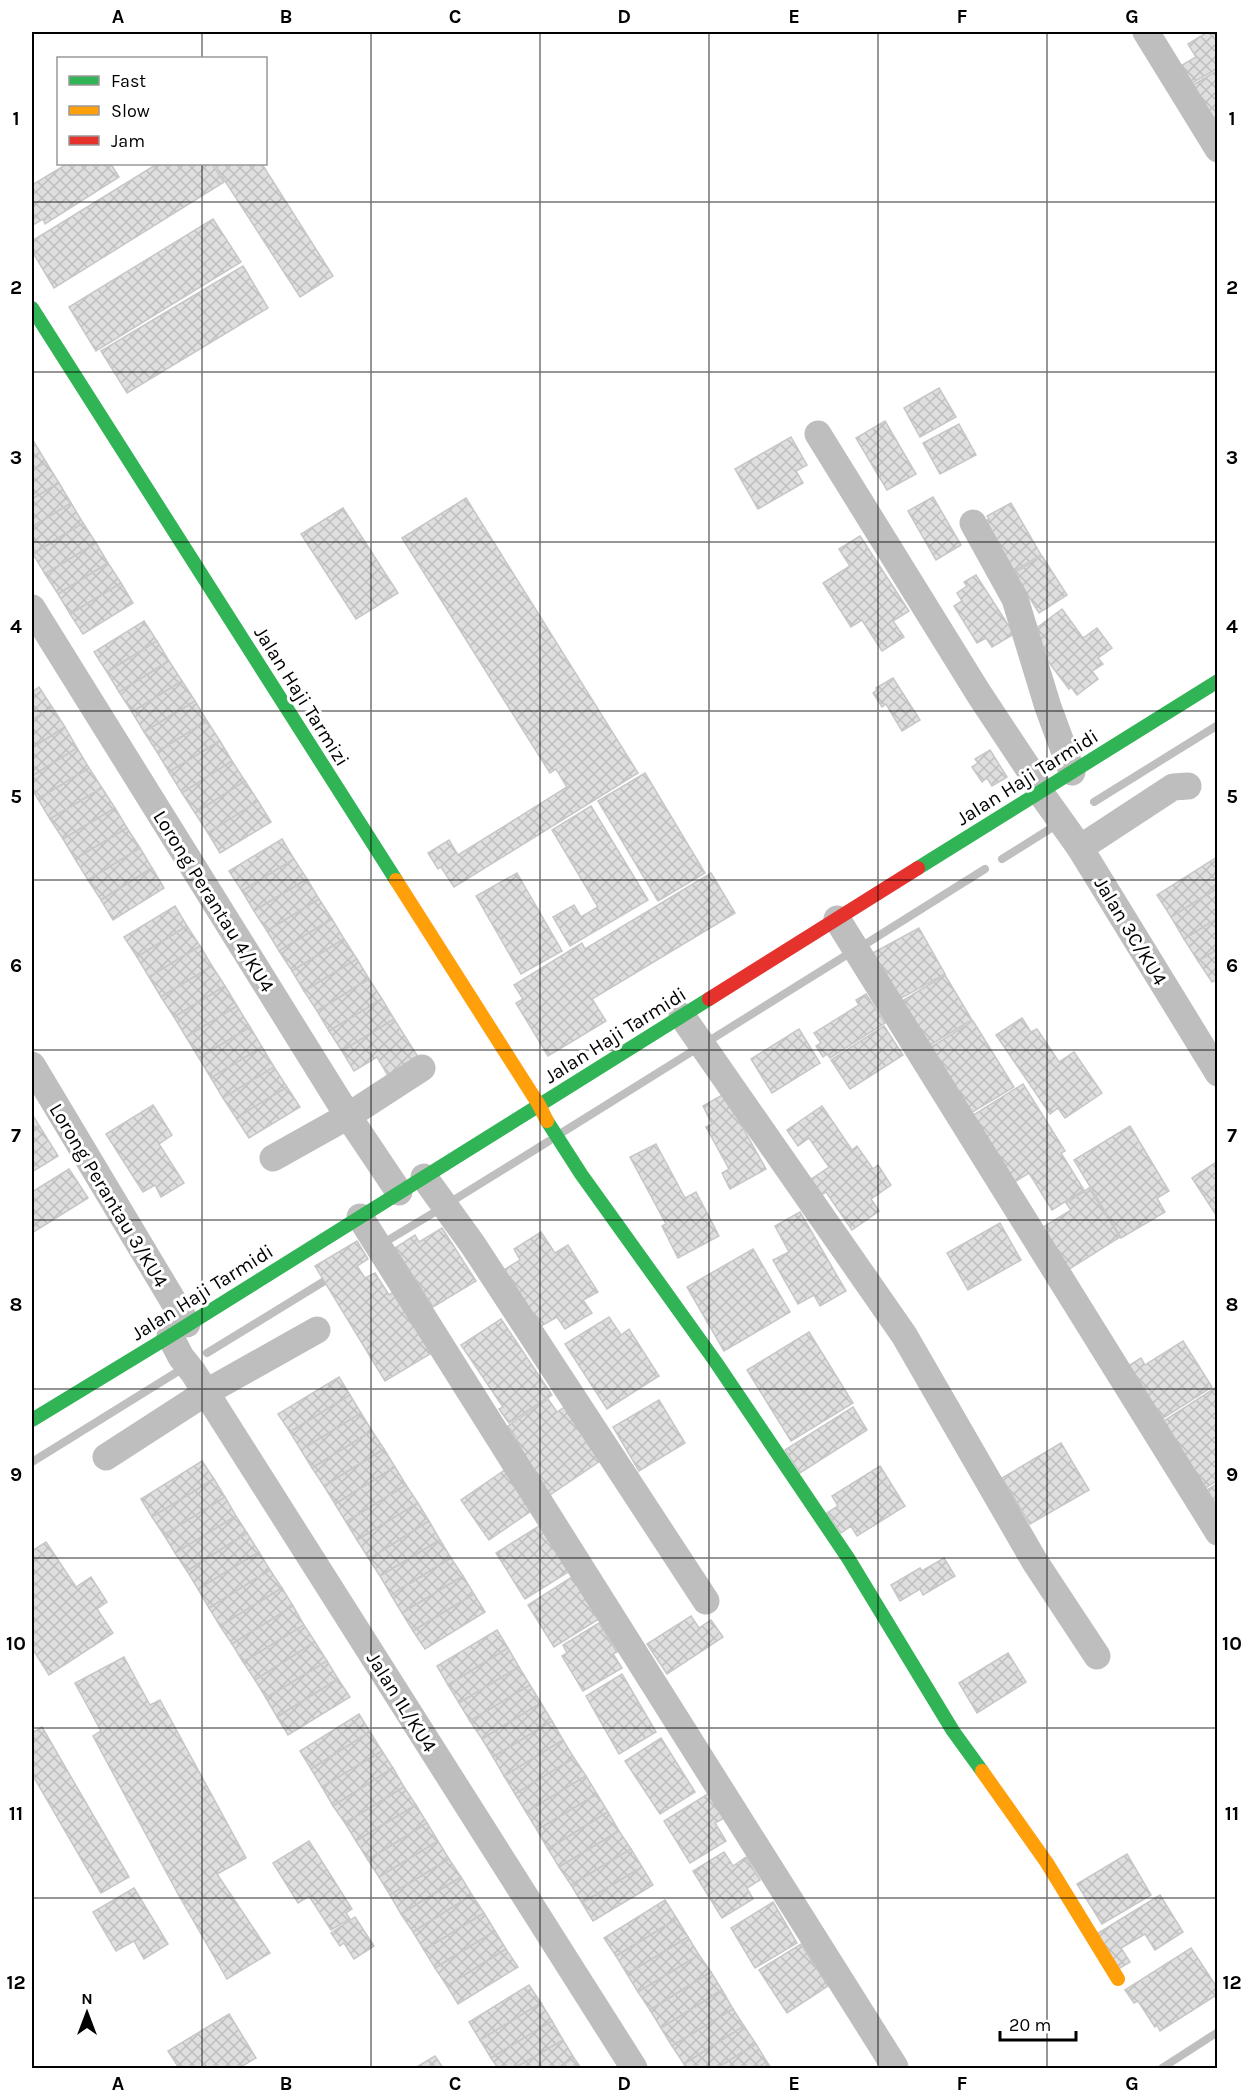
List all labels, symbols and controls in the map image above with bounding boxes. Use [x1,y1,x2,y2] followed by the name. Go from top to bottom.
[112,5,125,28] text: A
[280,5,292,28] text: B
[449,5,461,28] text: C
[617,5,631,28] text: D
[788,5,800,28] text: E
[957,5,968,28] text: F
[1125,5,1139,28] text: G
[57,57,267,165] legend
[111,70,146,92] text: Fast
[111,100,150,122] text: Slow
[12,107,20,130] text: 1
[1228,107,1236,130] text: 1
[111,130,145,152] text: Jam
[10,276,22,299] text: 2
[1226,276,1238,299] text: 2
[10,446,22,469] text: 3
[1226,446,1238,469] text: 3
[10,615,22,638] text: 4
[1226,615,1238,638] text: 4
[249,622,354,770] street label: Jalan Haji Tarmizi
[952,725,1102,830] street label: Jalan Haji Tarmidi
[10,785,22,808] text: 5
[1226,785,1238,808] text: 5
[148,806,279,996] street label: Lorong Perantau 4/KU4
[1089,873,1172,989] street label: Jalan 3C/KU4
[10,954,22,977] text: 6
[1226,954,1238,977] text: 6
[540,983,690,1088] street label: Jalan Haji Tarmidi
[45,1099,173,1291] street label: Lorong Perantau 3/KU4
[11,1124,21,1147] text: 7
[1227,1124,1237,1147] text: 7
[127,1240,277,1345] street label: Jalan Haji Tarmidi
[10,1293,22,1316] text: 8
[1226,1293,1238,1316] text: 8
[10,1463,22,1486] text: 9
[1226,1463,1238,1486] text: 9
[6,1632,26,1655] text: 10
[1222,1632,1242,1655] text: 10
[362,1648,441,1756] street label: Jalan 1L/KU4
[9,1802,23,1825] text: 11
[1225,1802,1239,1825] text: 11
[6,1971,26,1994] text: 12
[1222,1971,1242,1994] text: 12
[57,1983,117,2043] north arrow
[81,1989,93,2008] text: N
[1000,2004,1076,2042] scale bar
[1009,2014,1051,2036] text: 20 m
[112,2072,125,2095] text: A
[280,2072,292,2095] text: B
[449,2072,461,2095] text: C
[617,2072,631,2095] text: D
[788,2072,800,2095] text: E
[957,2072,968,2095] text: F
[1125,2072,1139,2095] text: G

